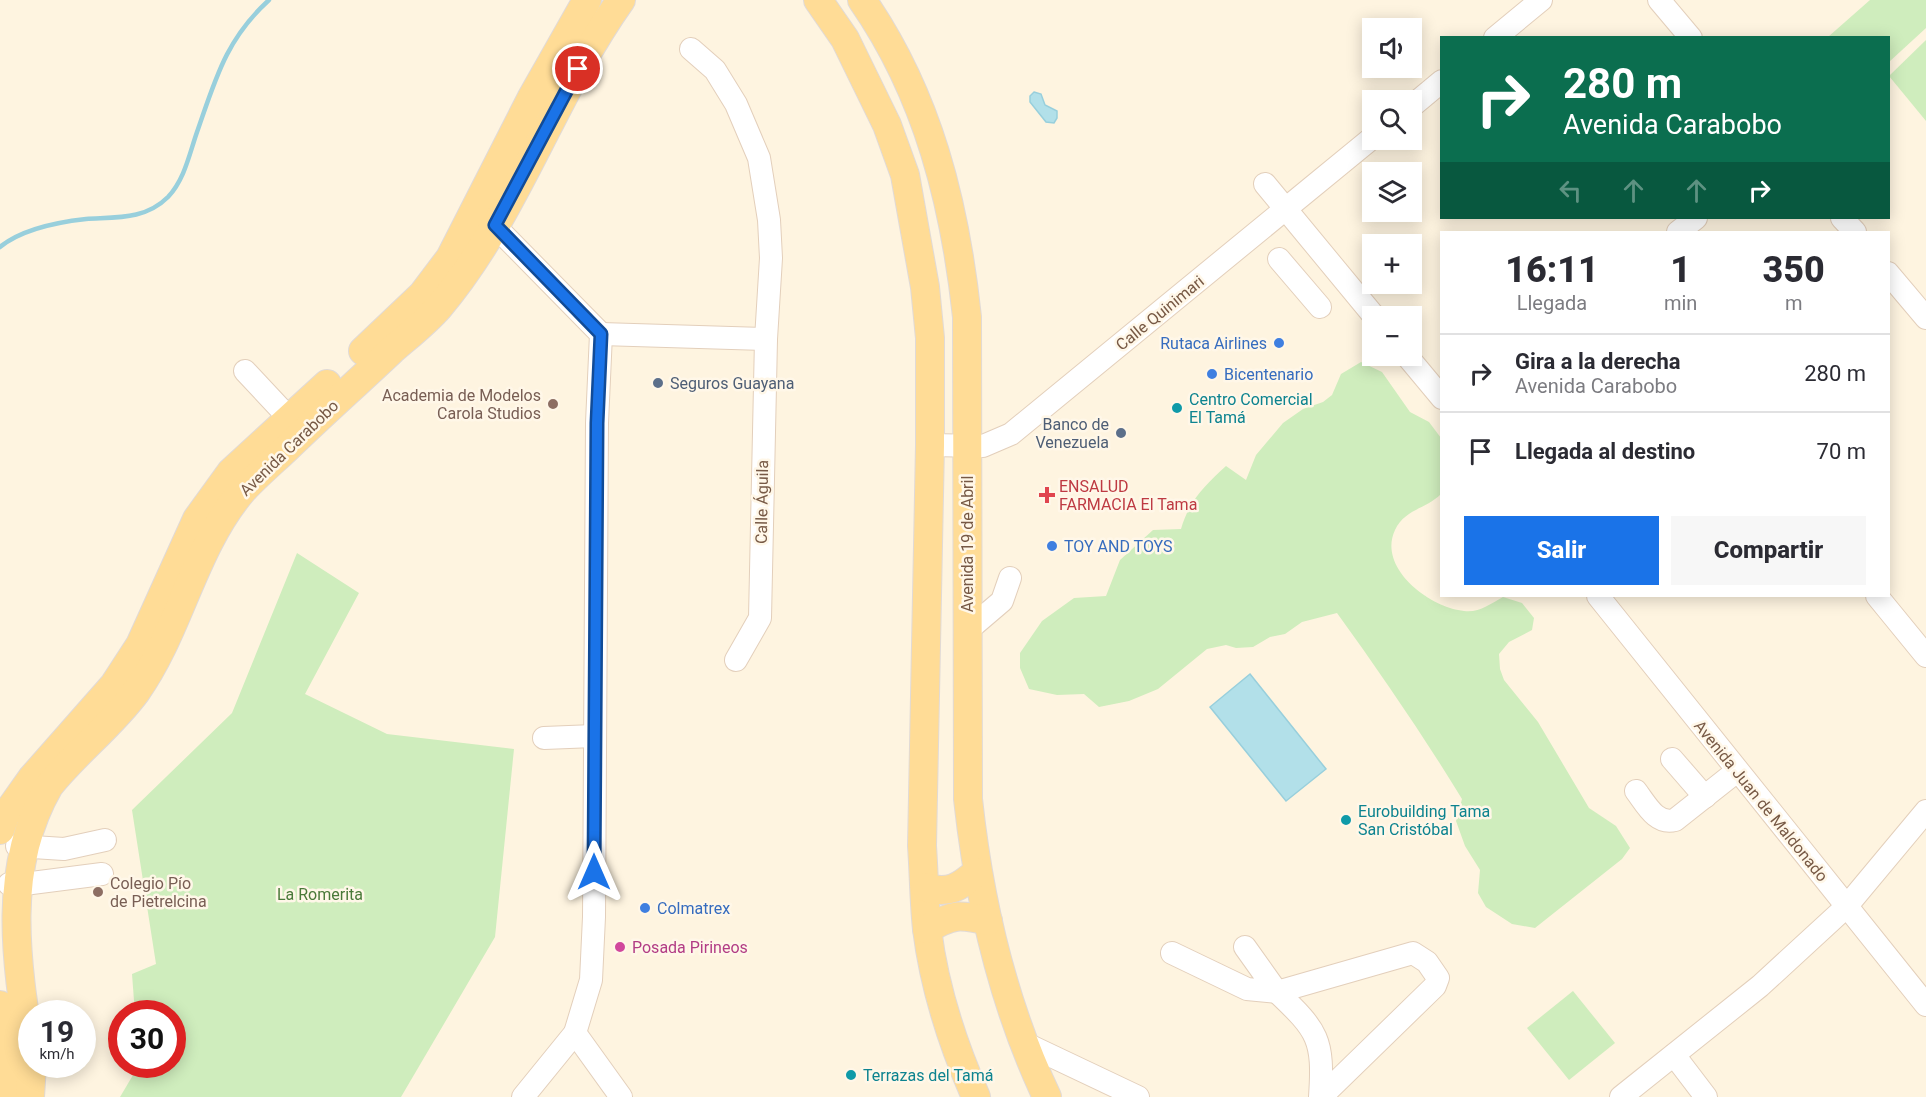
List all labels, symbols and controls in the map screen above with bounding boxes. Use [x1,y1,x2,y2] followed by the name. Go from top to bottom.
[1362,18,1422,366] map controls
[1362,18,1422,78] button: sound
[552,43,603,94] pin
[561,52,594,85] icon: arrive
[1563,59,1682,108] text: 280 m
[1464,60,1542,138] icon: right
[1362,90,1422,150] button: search
[1563,109,1782,141] text: Avenida Carabobo
[1362,162,1422,222] button: layers
[1554,174,1587,207] icon: left
[1617,174,1650,207] icon: ahead
[1680,174,1713,207] icon: ahead
[1743,174,1776,207] icon: right
[1362,234,1422,294] button: +
[1505,249,1599,291] text: 16:11
[1670,249,1691,291] text: 1
[1763,249,1825,291] text: 350
[1112,272,1208,354] street label: Calle Quinimari
[1517,291,1587,315] text: Llegada
[1664,291,1697,315] text: min
[1785,291,1802,315] text: m
[1362,306,1422,366] button: −
[1160,334,1267,353] place label: Rutaca Airlines
[1272,336,1286,350] marker: Rutaca Airlines
[1515,349,1681,374] text: Gira a la derecha
[1464,357,1497,390] icon: right
[1804,361,1866,386] text: 280 m
[1224,365,1313,384] place label: Bicentenario
[1205,367,1219,381] marker: Bicentenario
[670,374,794,393] place label: Seguros Guayana
[1515,374,1677,398] text: Avenida Carabobo
[651,376,665,390] marker: Seguros Guayana
[382,386,541,423] place label: Academia de Modelos Carola Studios
[1189,390,1313,427] place label: Centro Comercial El Tamá
[236,396,342,500] street label: Avenida Carabobo
[546,397,560,411] marker: Academia de Modelos Carola Studios
[1170,401,1184,415] marker: Centro Comercial El Tamá
[1036,415,1109,452] place label: Banco de Venezuela
[1114,426,1128,440] marker: Banco de Venezuela
[1464,435,1497,468] icon: arrive
[1515,439,1695,464] text: Llegada al destino
[1817,439,1866,464] text: 70 m
[752,460,772,544] street label: Calle Águila
[958,476,977,612] street label: Avenida 19 de Abril
[1059,477,1197,514] place label: ENSALUD FARMACIA El Tama
[1040,488,1054,502] marker: ENSALUD FARMACIA El Tama
[1464,516,1659,585] button: Salir
[1671,516,1866,585] button: Compartir
[1064,537,1173,556] place label: TOY AND TOYS
[1045,539,1059,553] marker: TOY AND TOYS
[1690,717,1832,885] street label: Avenida Juan de Maldonado
[1358,802,1490,839] place label: Eurobuilding Tama San Cristóbal
[1339,813,1353,827] marker: Eurobuilding Tama San Cristóbal
[562,840,626,904] position arrow
[110,874,207,911] place label: Colegio Pío de Pietrelcina
[91,885,105,899] marker: Colegio Pío de Pietrelcina
[277,885,363,904] park label: La Romerita
[657,899,730,918] place label: Colmatrex
[638,901,652,915] marker: Colmatrex
[632,938,748,957] place label: Posada Pirineos
[613,940,627,954] marker: Posada Pirineos
[108,1000,186,1078] speed limit sign: 30
[40,1014,74,1049] text: 19
[39,1045,75,1063] text: km/h
[863,1066,994,1085] place label: Terrazas del Tamá
[844,1068,858,1082] marker: Terrazas del Tamá

